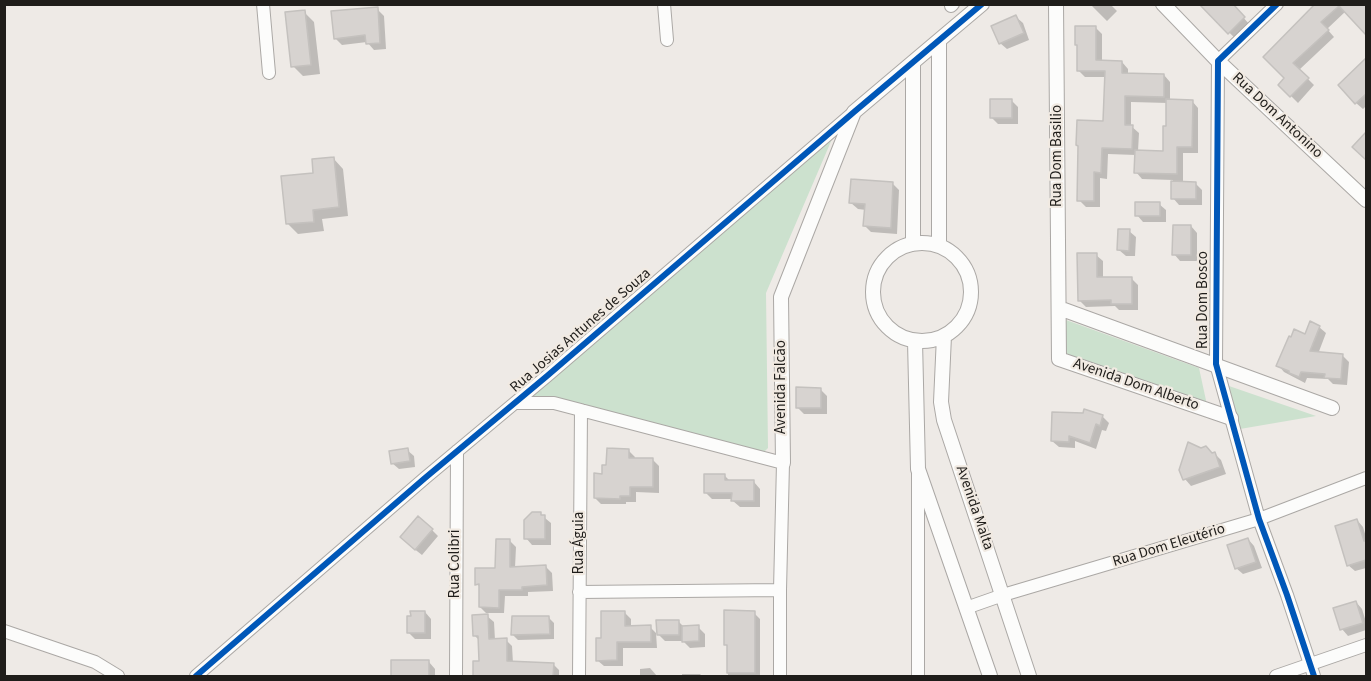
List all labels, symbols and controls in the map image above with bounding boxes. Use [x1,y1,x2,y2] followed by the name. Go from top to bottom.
[1228,69,1326,163] street label: Rua Dom Antonino
[1049,105,1067,207] street label: Rua Dom Basilio
[1195,251,1213,349] street label: Rua Dom Bosco
[507,265,655,397] street label: Rua Josias Antunes de Souza
[773,340,791,434] street label: Avenida Falcão
[1071,355,1201,415] street label: Avenida Dom Alberto
[951,464,997,552] street label: Avenida Malta
[571,512,589,574] street label: Rua Águia
[1111,520,1227,572] street label: Rua Dom Eleutério
[447,530,465,598] street label: Rua Colibri

